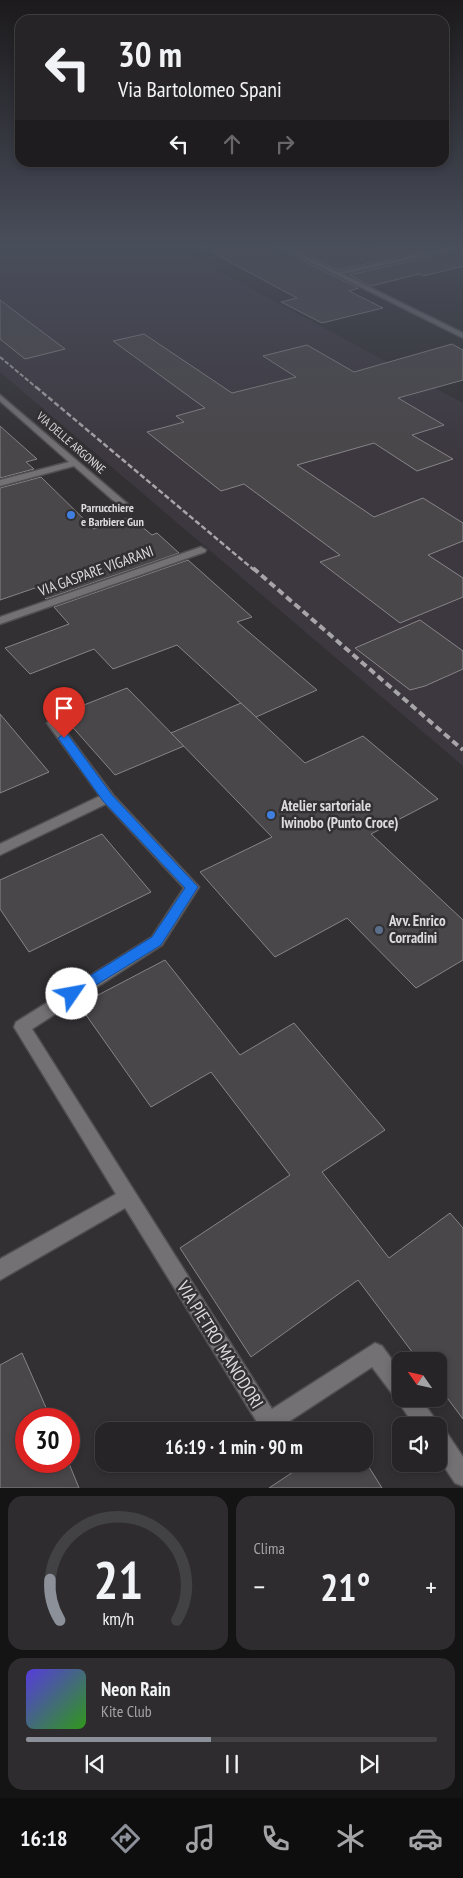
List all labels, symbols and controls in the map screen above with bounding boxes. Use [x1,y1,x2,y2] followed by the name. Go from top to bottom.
[118,31,182,77] text: 30 m
[35,35,100,100] icon: left
[118,75,282,103] text: Via Bartolomeo Spani
[165,130,193,158] icon: left
[218,130,246,158] icon: ahead
[271,130,299,158] icon: right
[33,408,109,477] street label: VIA DELLE ARGONNE
[81,500,144,529] place label: Parrucchiere e Barbiere Gun
[65,509,77,521] marker: Parrucchiere e Barbiere Gun
[35,541,156,601] street label: VIA GASPARE VIGARANI
[43,687,85,738] pin
[50,694,78,722] icon: arrive
[280,796,398,832] place label: Atelier sartoriale Iwinobo (Punto Croce)
[265,809,277,821] marker: Atelier sartoriale Iwinobo (Punto Croce)
[388,911,446,947] place label: Avv. Enrico Corradini
[373,924,385,936] marker: Avv. Enrico Corradini
[45,967,97,1019] position arrow
[171,1276,269,1413] street label: VIA PIETRO MANODORI
[392,1352,448,1408] north arrow
[392,1352,447,1472] map controls
[15,1408,80,1473] speed limit sign: 30
[392,1417,447,1472] button: sound
[165,1435,303,1459] text: 16:19 · 1 min · 90 m
[254,1538,285,1558] text: Clima
[93,1546,143,1613] text: 21
[320,1562,370,1611] text: 21°
[254,1568,265,1605] text: −
[425,1568,437,1605] text: +
[102,1607,134,1630] text: km/h
[101,1677,170,1701] text: Neon Rain
[101,1701,152,1721] text: Kite Club
[81,1750,109,1778] icon: previous
[218,1750,246,1778] icon: pause
[355,1750,383,1778] icon: next
[108,1821,143,1856] icon: directions
[183,1821,218,1856] icon: music
[258,1821,293,1856] icon: phone
[333,1821,368,1856] icon: climate
[408,1821,443,1856] icon: car
[20,1824,68,1852] text: 16:18

